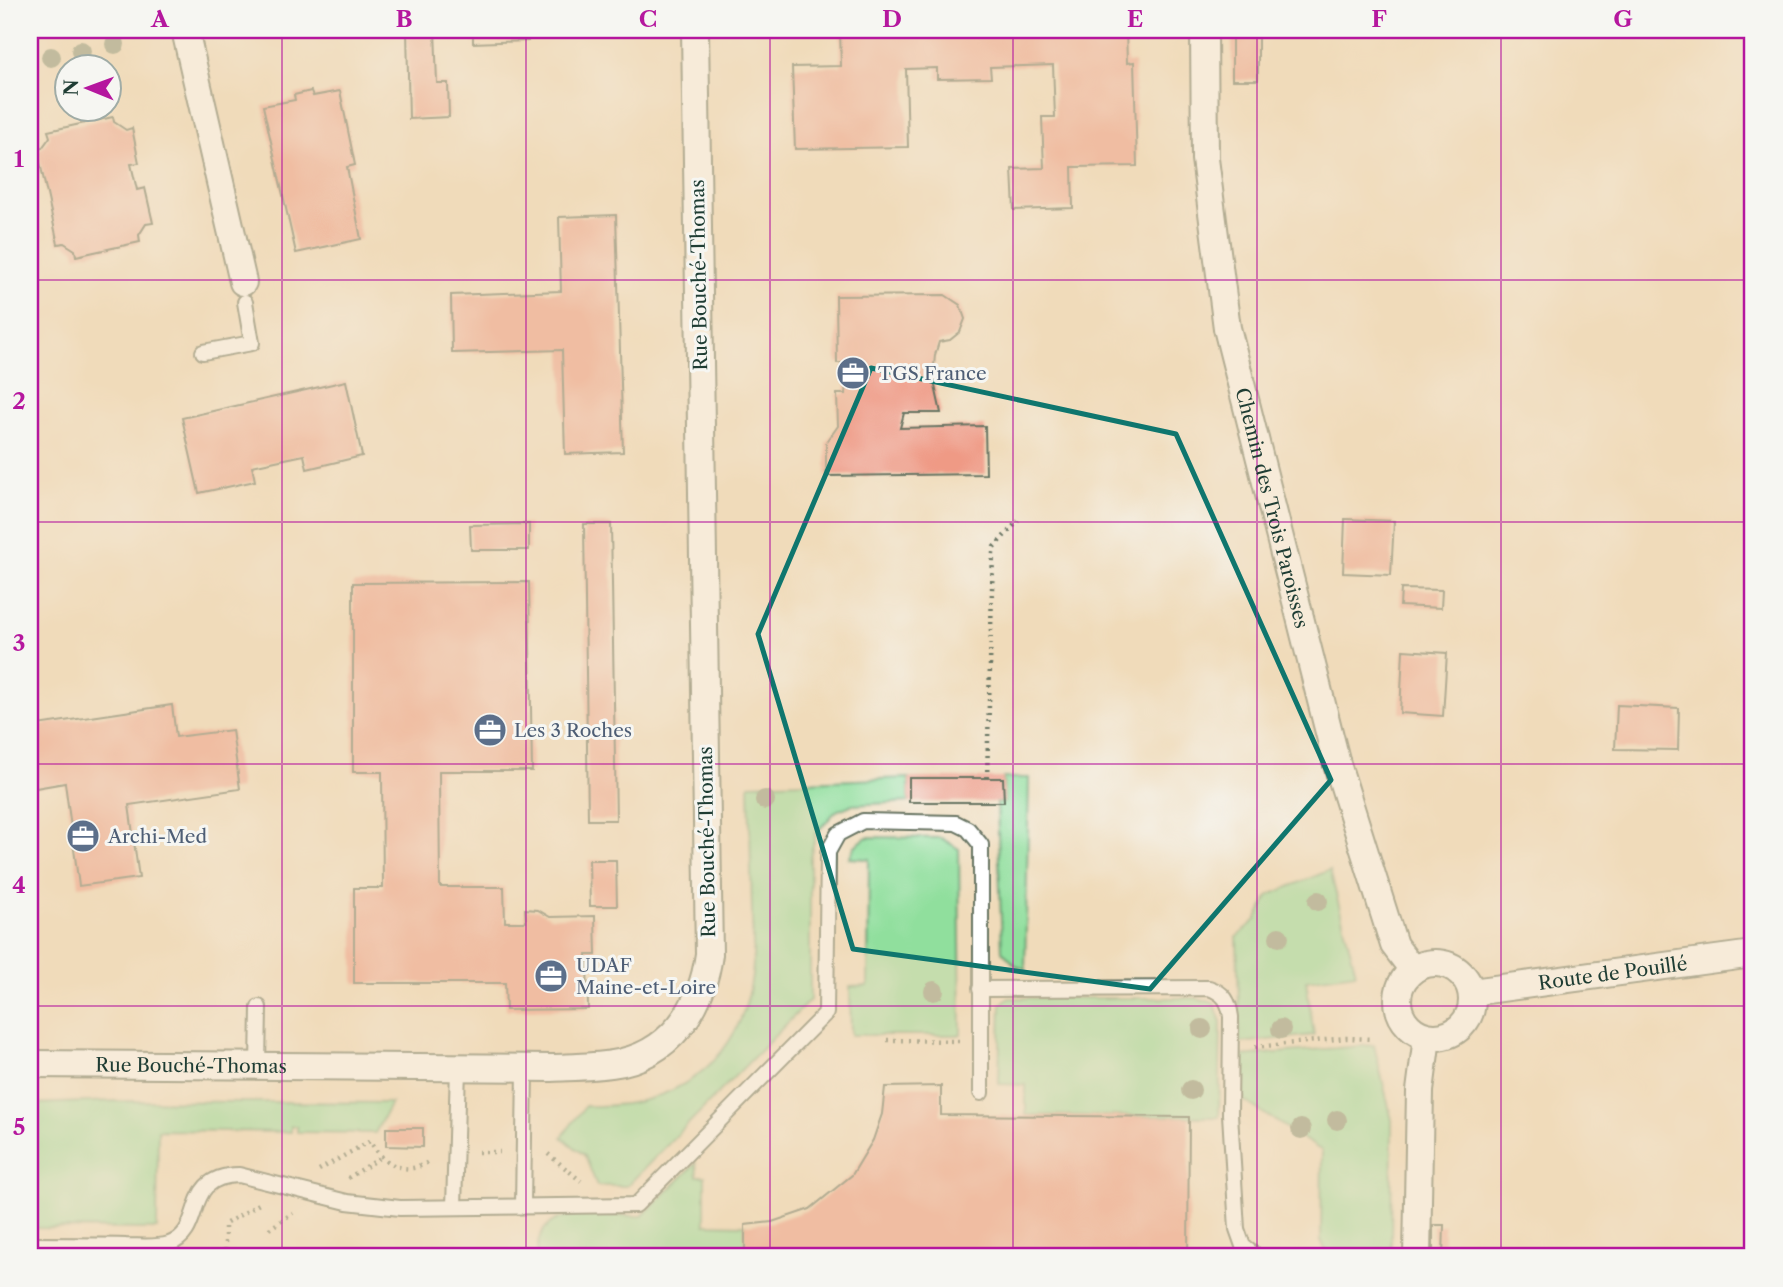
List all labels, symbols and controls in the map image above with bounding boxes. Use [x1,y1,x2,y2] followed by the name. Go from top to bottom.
[150,5,170,33] text: A
[395,5,413,33] text: B
[639,5,657,33] text: C
[882,5,902,33] text: D
[1127,5,1143,33] text: E
[1371,5,1387,33] text: F
[1613,5,1633,33] text: G
[52,52,122,122] north arrow
[60,79,83,96] text: N
[14,145,25,173] text: 1
[686,179,712,371] street label: Rue Bouché-Thomas
[834,354,872,392] office icon: TGS France
[878,362,987,385] place label: TGS France
[1231,385,1314,631] street label: Chemin des Trois Paroisses
[12,387,26,415] text: 2
[13,629,26,657] text: 3
[471,711,509,749] office icon: Les 3 Roches
[514,719,632,742] place label: Les 3 Roches
[694,746,720,938] street label: Rue Bouché-Thomas
[64,817,102,855] office icon: Archi-Med
[107,825,207,848] place label: Archi-Med
[12,871,26,899] text: 4
[1537,952,1689,994] street label: Route de Pouillé
[576,954,716,999] place label: UDAF Maine-et-Loire
[532,957,570,995] office icon: UDAF Maine-et-Loire
[95,1053,287,1077] street label: Rue Bouché-Thomas
[13,1113,25,1141] text: 5

